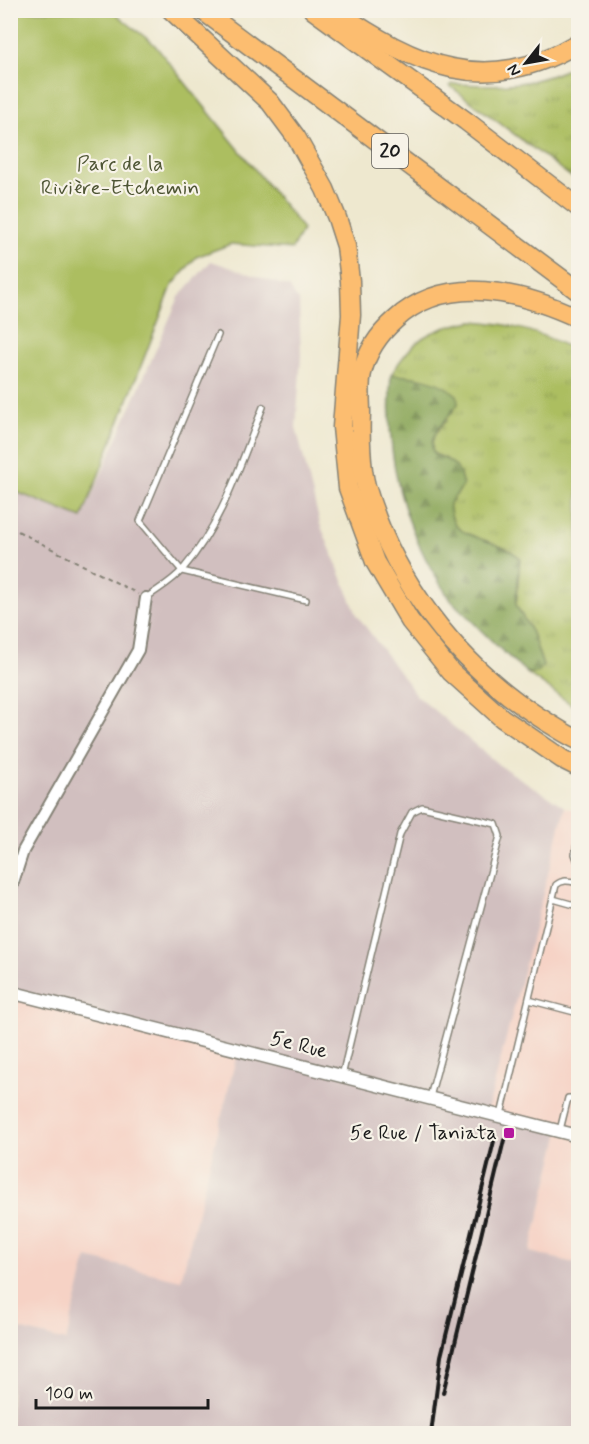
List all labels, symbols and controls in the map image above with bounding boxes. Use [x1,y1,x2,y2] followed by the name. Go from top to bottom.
[496,33,556,93] north arrow
[503,60,526,80] text: N
[372,134,408,168] road number: 20
[41,150,199,202] park label: Parc de la Rivière-Etchemin
[267,1024,331,1066] street label: 5e Rue
[350,1119,497,1147] place label: 5e Rue / Taniata
[502,1126,516,1140] marker: 5e Rue / Taniata
[36,1372,208,1410] scale bar
[45,1382,93,1406] text: 100 m

